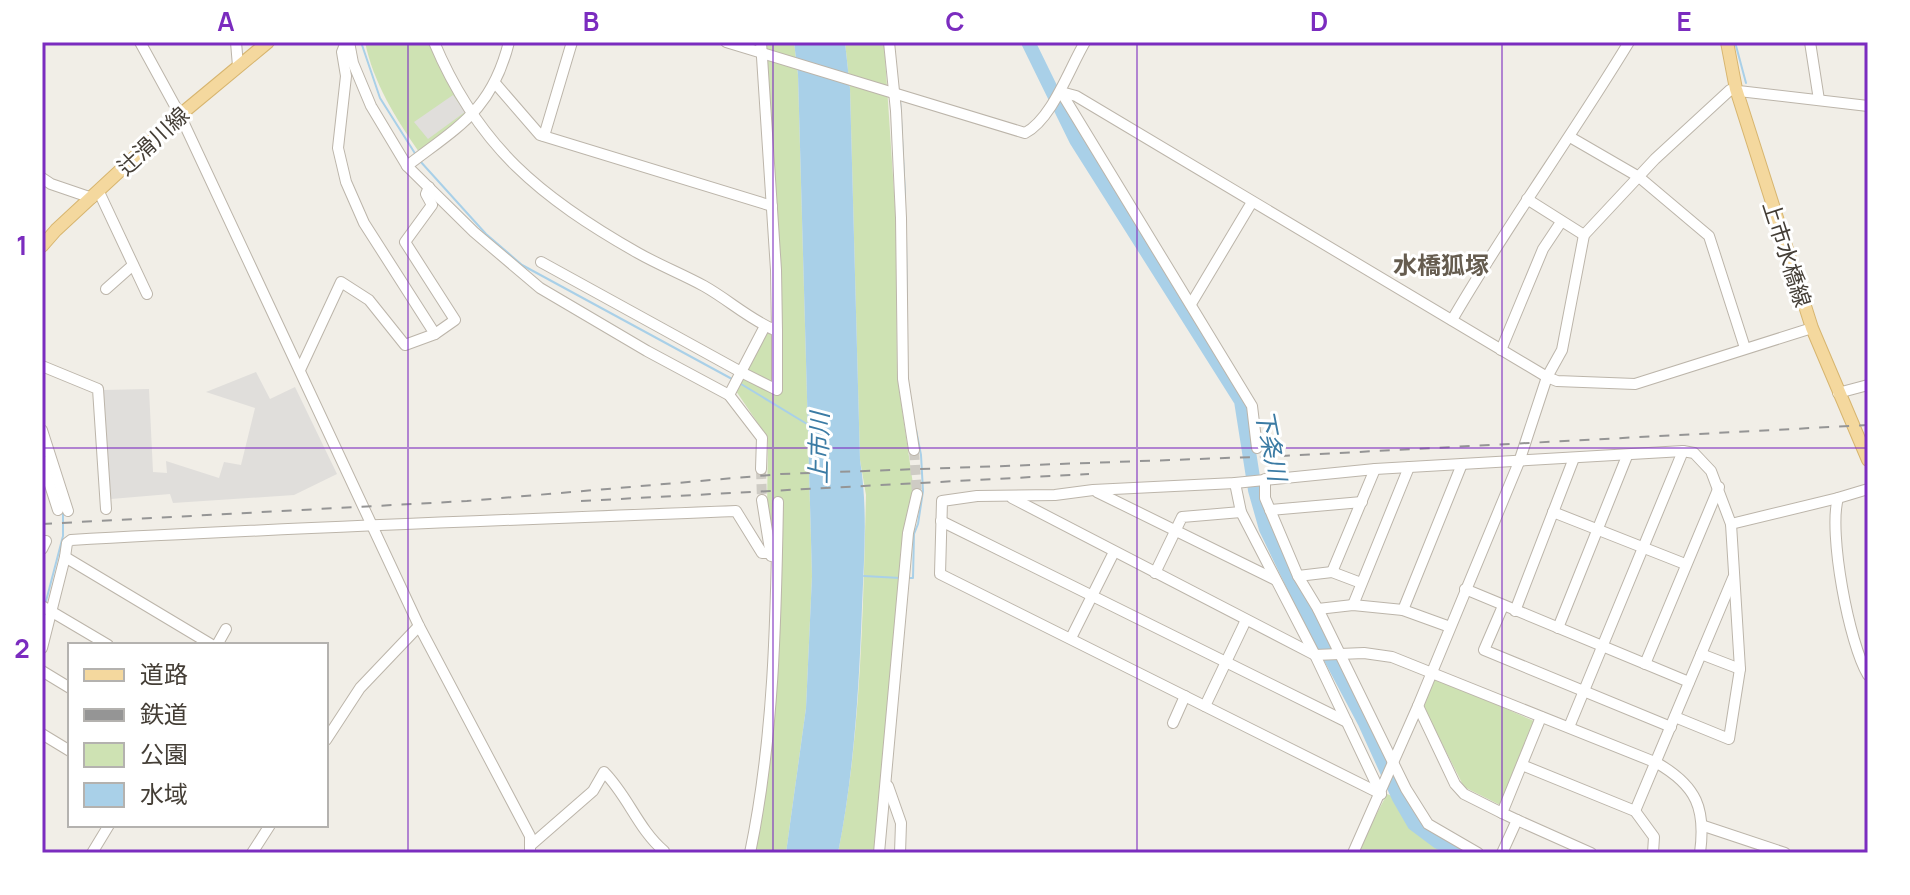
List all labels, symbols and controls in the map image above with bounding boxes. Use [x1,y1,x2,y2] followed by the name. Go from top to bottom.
[217,3,235,39] text: A
[583,3,599,39] text: B
[945,3,965,39] text: C
[1310,3,1328,39] text: D
[1676,3,1692,39] text: E
[111,100,195,182] street label: 辻滑川線
[1756,197,1818,311] street label: 上市水橋線
[16,227,28,263] text: 1
[1393,248,1489,281] district label: 水橋狐塚
[1249,407,1296,486] water label: 下条川
[801,409,835,484] water label: 上市川
[14,630,30,666] text: 2
[68,643,328,827] legend
[140,657,188,690] text: 道路
[140,697,188,730] text: 鉄道
[140,737,188,770] text: 公園
[140,777,188,810] text: 水域

